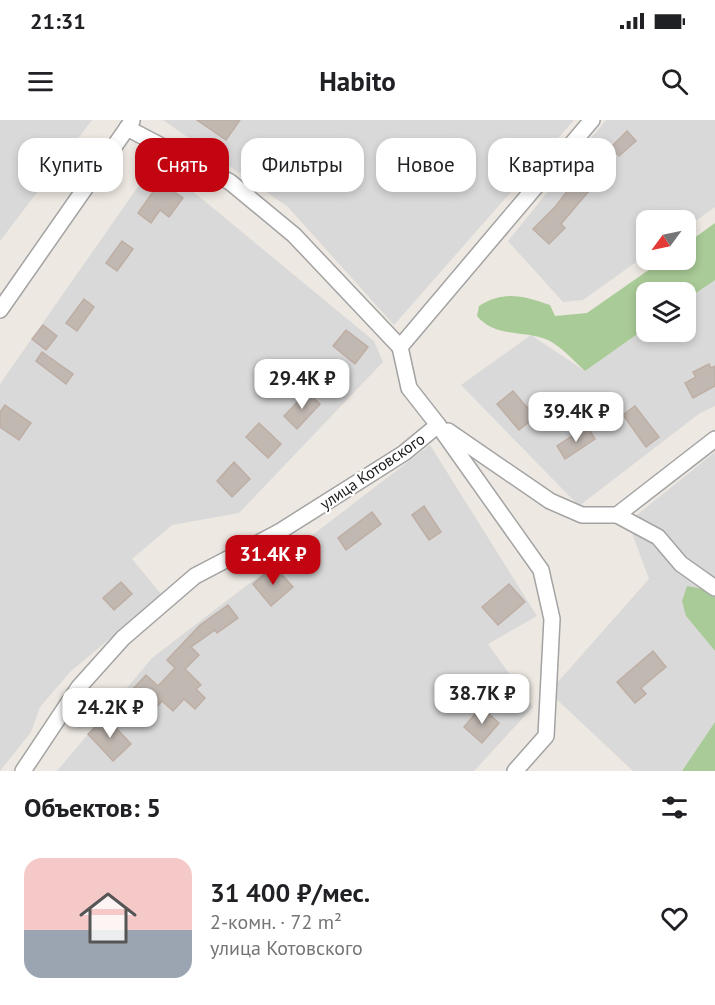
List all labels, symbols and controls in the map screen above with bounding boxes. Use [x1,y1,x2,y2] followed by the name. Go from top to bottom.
[30,7,86,35] text: 21:31
[319,64,396,98] text: Habito
[24,65,57,98] icon: menu
[658,65,691,98] icon: search
[18,138,123,192] chip: Купить
[135,138,229,192] chip: Снять
[241,138,364,192] chip: Фильтры
[376,138,476,192] chip: Новое
[488,138,616,192] chip: Квартира
[636,210,696,270] north arrow
[636,210,696,342] map controls
[636,282,696,342] button: layers
[247,359,357,410] pin: 29.4K ₽
[268,365,336,391] text: 29.4K ₽
[521,392,631,443] pin: 39.4K ₽
[542,398,610,424] text: 39.4K ₽
[316,429,428,513] street label: улица Котовского
[218,535,328,586] pin: 31.4K ₽
[239,541,307,567] text: 31.4K ₽
[427,674,537,725] pin: 38.7K ₽
[448,680,516,706] text: 38.7K ₽
[55,688,165,739] pin: 24.2K ₽
[76,694,144,720] text: 24.2K ₽
[24,791,161,824] text: Объектов: 5
[658,791,691,824] icon: filters
[210,876,370,909] text: 31 400 ₽/мес.
[72,882,144,954] icon: home
[658,902,691,935] icon: heart
[210,909,342,935] text: 2-комн. · 72 m²
[210,935,363,961] text: улица Котовского

